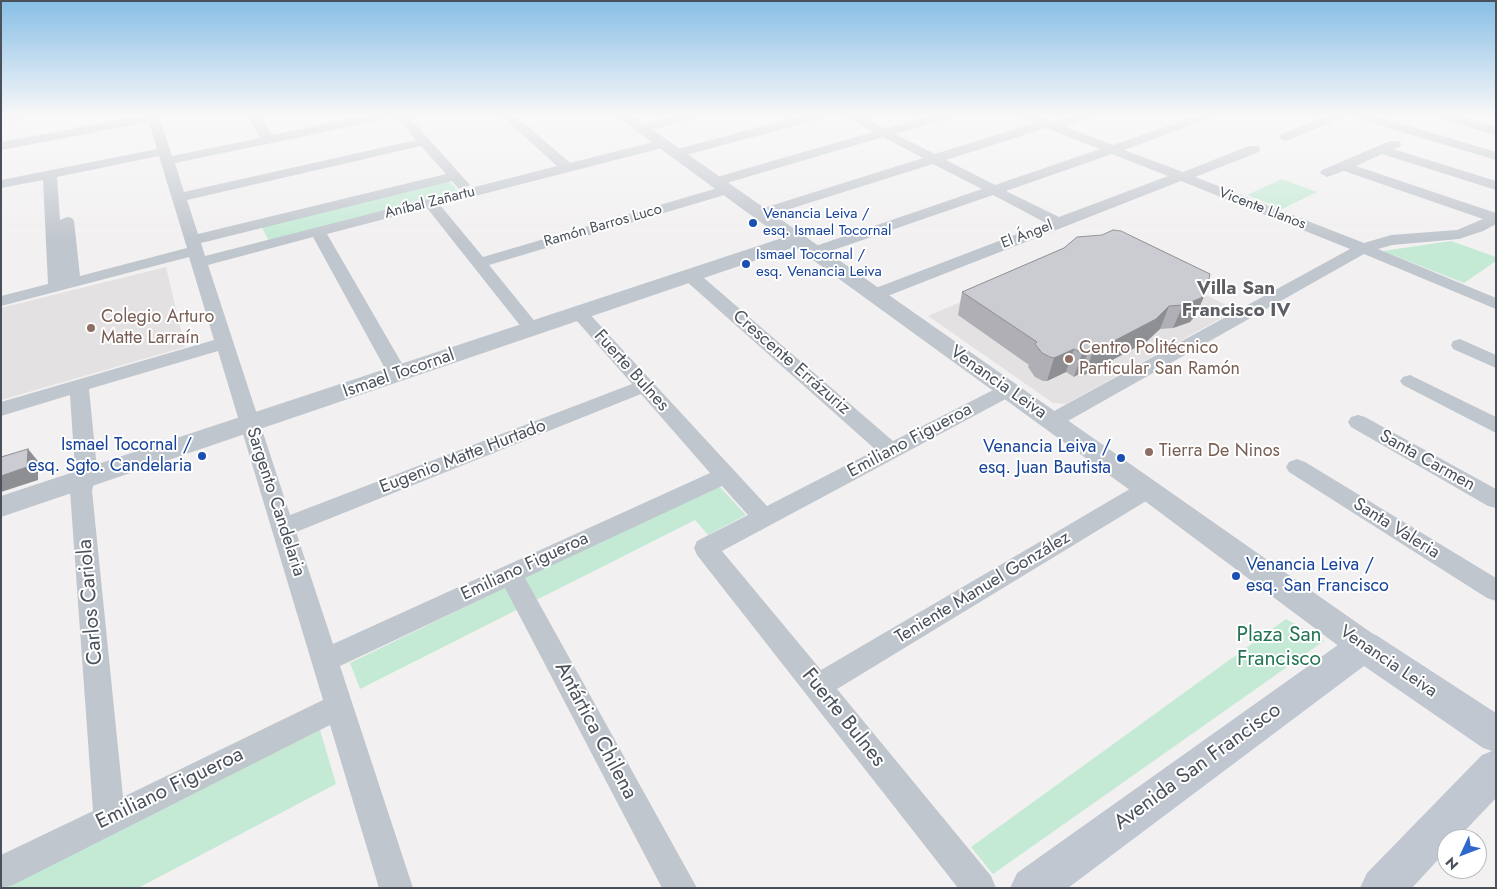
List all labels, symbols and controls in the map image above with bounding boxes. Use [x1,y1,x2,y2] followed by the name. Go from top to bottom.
[383,183,477,223] street label: Aníbal Zañartu
[1216,184,1308,234] street label: Vicente Llanos
[542,201,664,251] street label: Ramón Barros Luco
[763,205,891,240] place label: Venancia Leiva / esq. Ismael Tocornal
[747,217,759,229] marker: Venancia Leiva / esq. Ismael Tocornal
[999,217,1055,253] street label: El Ángel
[756,246,882,281] place label: Ismael Tocornal / esq. Venancia Leiva
[740,258,752,270] marker: Ismael Tocornal / esq. Venancia Leiva
[1182,278,1290,322] district label: Villa San Francisco IV
[728,306,854,420] street label: Crescente Errázuriz
[101,307,214,350] place label: Colegio Arturo Matte Larraín
[85,322,97,334] marker: Colegio Arturo Matte Larraín
[589,326,673,416] street label: Fuerte Bulnes
[1079,338,1240,380] place label: Centro Politécnico Particular San Ramón
[945,342,1051,424] street label: Venancia Leiva
[340,345,458,403] street label: Ismael Tocornal
[1063,353,1075,365] marker: Centro Politécnico Particular San Ramón
[844,399,976,483] street label: Emiliano Figueroa
[377,415,549,499] street label: Eugenio Matte Hurtado
[241,425,309,579] street label: Sargento Candelaria
[1375,426,1479,496] street label: Santa Carmen
[28,435,192,478] place label: Ismael Tocornal / esq. Sgto. Candelaria
[979,437,1111,479] place label: Venancia Leiva / esq. Juan Bautista
[1159,441,1280,463] place label: Tierra De Ninos
[1143,446,1155,458] marker: Tierra De Ninos
[196,450,208,462] marker: Ismael Tocornal / esq. Sgto. Candelaria
[1115,452,1127,464] marker: Venancia Leiva / esq. Juan Bautista
[1349,494,1443,564] street label: Santa Valeria
[892,527,1074,649] street label: Teniente Manuel González
[458,528,592,606] street label: Emiliano Figueroa
[73,538,109,666] street label: Carlos Cariola
[1246,555,1389,598] place label: Venancia Leiva / esq. San Francisco
[1230,570,1242,582] marker: Venancia Leiva / esq. San Francisco
[1335,621,1441,703] street label: Venancia Leiva
[1236,623,1322,673] park label: Plaza San Francisco
[548,658,642,804] street label: Antártica Chilena
[796,664,890,772] street label: Fuerte Bulnes
[1110,698,1286,836] street label: Avenida San Francisco
[92,742,248,836] street label: Emiliano Figueroa
[1437,829,1487,879] north arrow
[1441,853,1463,874] text: N

